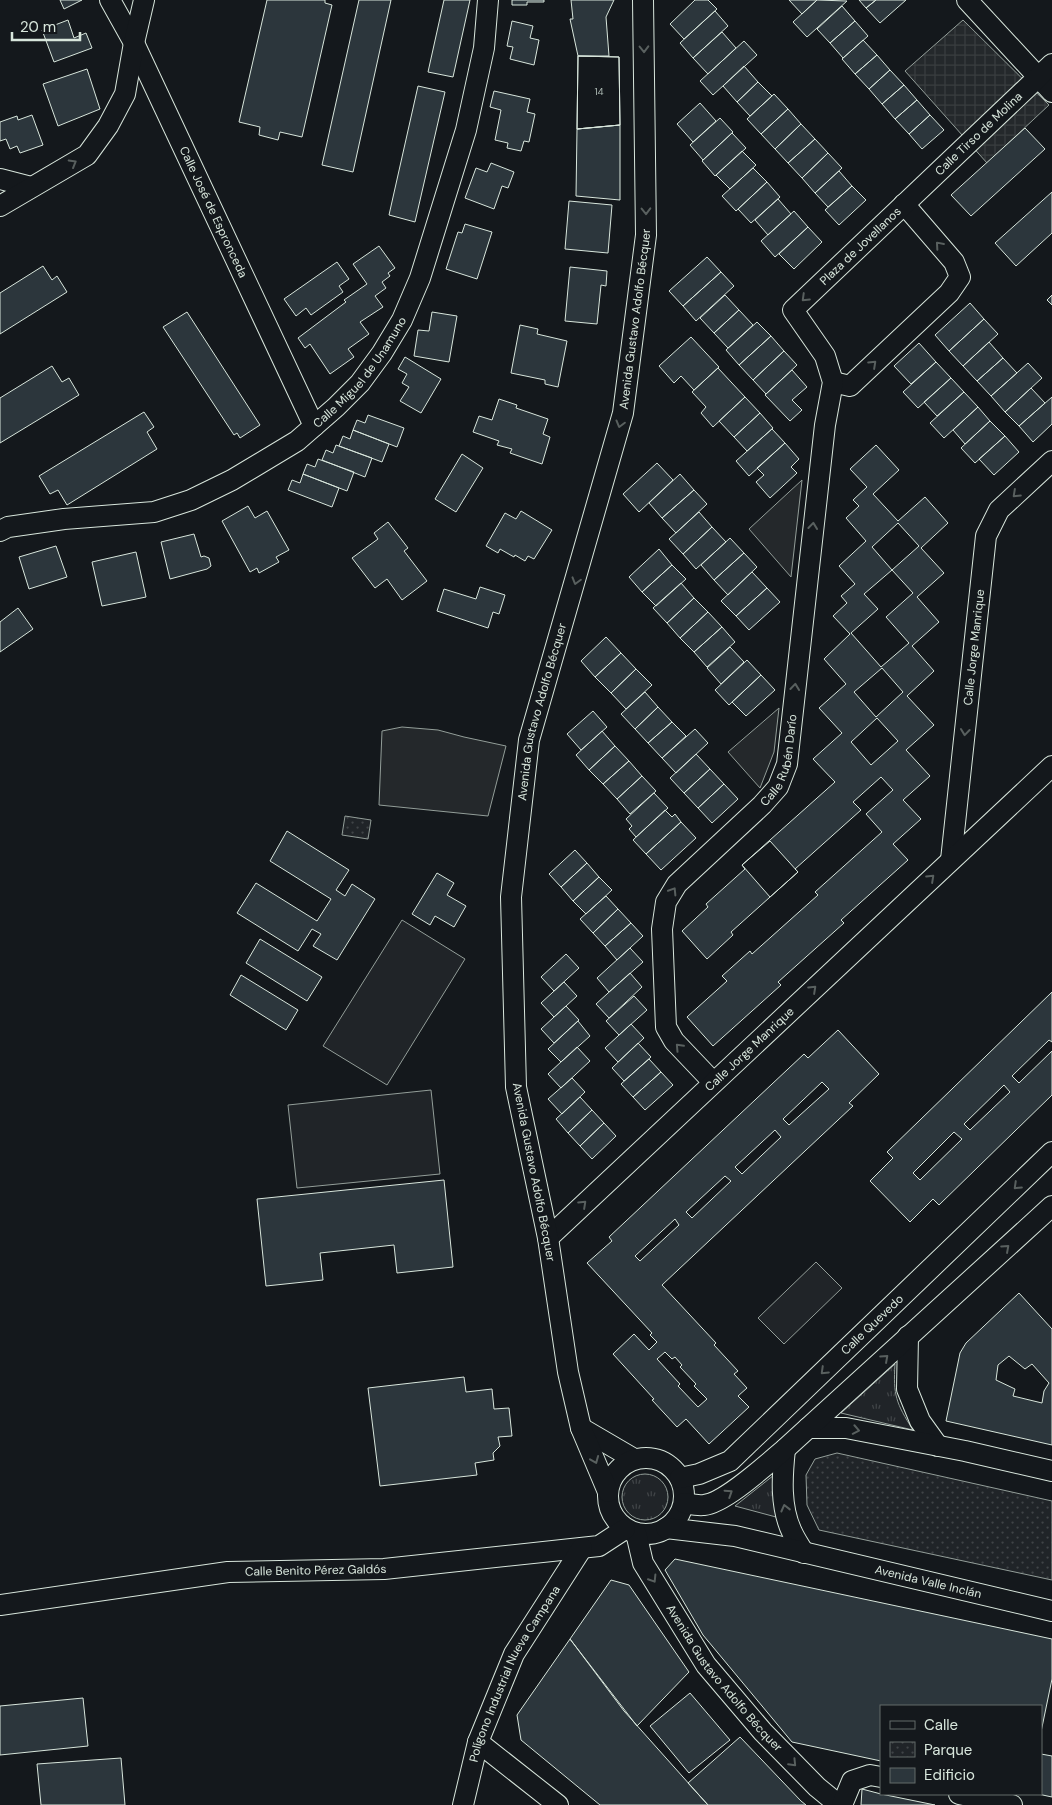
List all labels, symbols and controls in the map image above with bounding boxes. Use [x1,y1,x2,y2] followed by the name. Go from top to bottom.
[12,10,80,42] scale bar
[20,17,56,37] text: 20 m
[639,45,649,53] one-way arrow
[594,85,604,98] house number: 14
[931,88,1026,179] street label: Calle Tirso de Molina
[176,144,251,280] street label: Calle José de Espronceda
[67,159,76,169] one-way arrow
[816,204,905,289] street label: Plaza de Jovellanos
[640,207,651,215] one-way arrow
[616,228,654,410] street label: Avenida Gustavo Adolfo Bécquer
[936,242,945,251] one-way arrow
[801,292,810,301] one-way arrow
[310,314,410,431] street label: Calle Miguel de Unamuno
[867,361,876,370] one-way arrow
[615,420,626,429] one-way arrow
[1013,488,1022,497] one-way arrow
[807,521,818,529] one-way arrow
[571,576,582,585] one-way arrow
[960,588,988,706] street label: Calle Jorge Manrique
[514,621,570,802] street label: Avenida Gustavo Adolfo Bécquer
[789,683,800,691] one-way arrow
[757,713,801,810] street label: Calle Rubén Darío
[960,729,971,737] one-way arrow
[926,875,935,884] one-way arrow
[666,887,676,896] one-way arrow
[807,986,816,995] one-way arrow
[701,1004,798,1095] street label: Calle Jorge Manrique
[676,1043,685,1052] one-way arrow
[509,1081,559,1263] street label: Avenida Gustavo Adolfo Bécquer
[1013,1180,1022,1189] one-way arrow
[578,1201,587,1210] one-way arrow
[1000,1245,1009,1254] one-way arrow
[837,1291,907,1358] street label: Calle Quevedo
[880,1354,889,1363] one-way arrow
[820,1365,829,1374] one-way arrow
[852,1424,861,1435] one-way arrow
[588,1455,599,1464] one-way arrow
[724,1489,733,1499] one-way arrow
[780,1504,791,1513] one-way arrow
[245,1561,386,1580] street label: Calle Benito Pérez Galdós
[873,1561,983,1602] street label: Avenida Valle Inclán
[646,1573,656,1582] one-way arrow
[466,1583,564,1764] street label: Polígono Industrial Nueva Campana
[663,1601,786,1755] street label: Avenida Gustavo Adolfo Bécquer
[880,1705,1042,1795] legend
[924,1715,958,1735] text: Calle
[924,1740,972,1760] text: Parque
[787,1757,796,1766] one-way arrow
[924,1765,975,1785] text: Edificio

